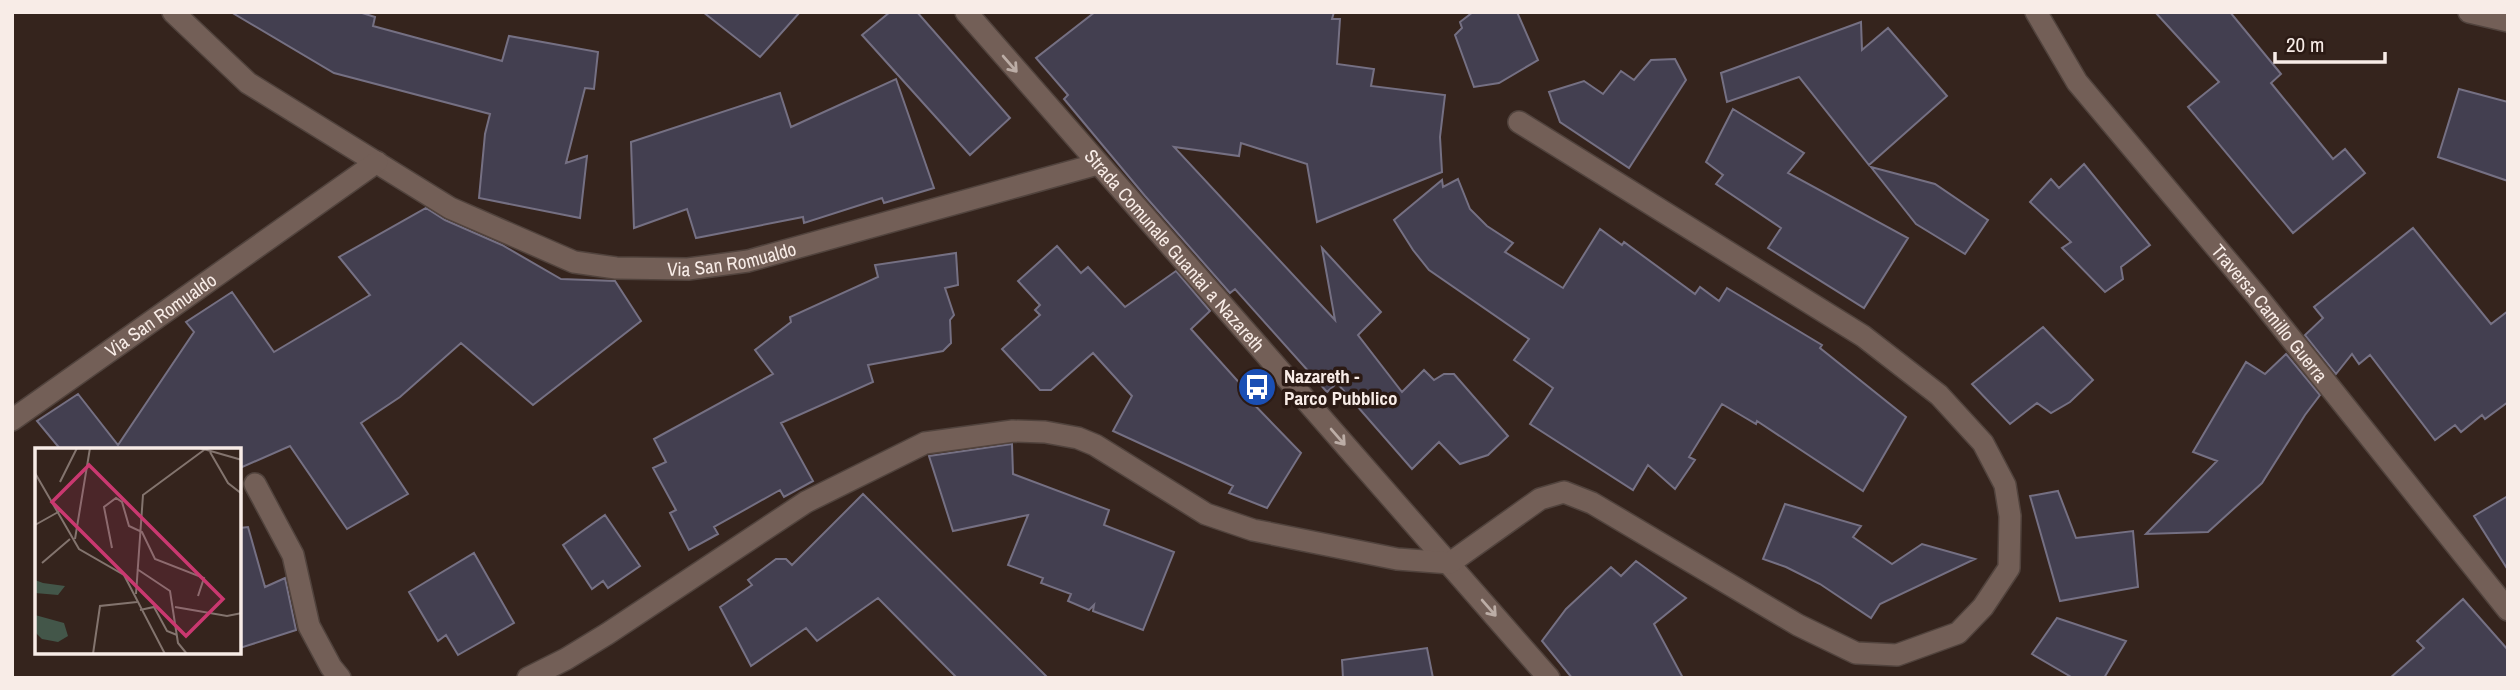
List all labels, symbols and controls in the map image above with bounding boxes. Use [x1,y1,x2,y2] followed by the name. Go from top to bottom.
[2275,21,2385,65] scale bar
[2286,30,2324,59] text: 20 m
[1002,54,1018,72] one-way arrow
[1079,143,1271,358] street label: Strada Comunale Guantai a Nazareth
[667,235,799,282] street label: Via San Romualdo
[2206,238,2334,388] street label: Traversa Camillo Guerra
[100,267,221,363] street label: Via San Romualdo
[1284,363,1397,411] place label: Nazareth - Parco Pubblico
[1236,366,1278,408] bus stop icon: Nazareth - Parco Pubblico
[1330,428,1347,445] one-way arrow
[35,448,242,655] inset map
[1481,599,1497,617] one-way arrow

